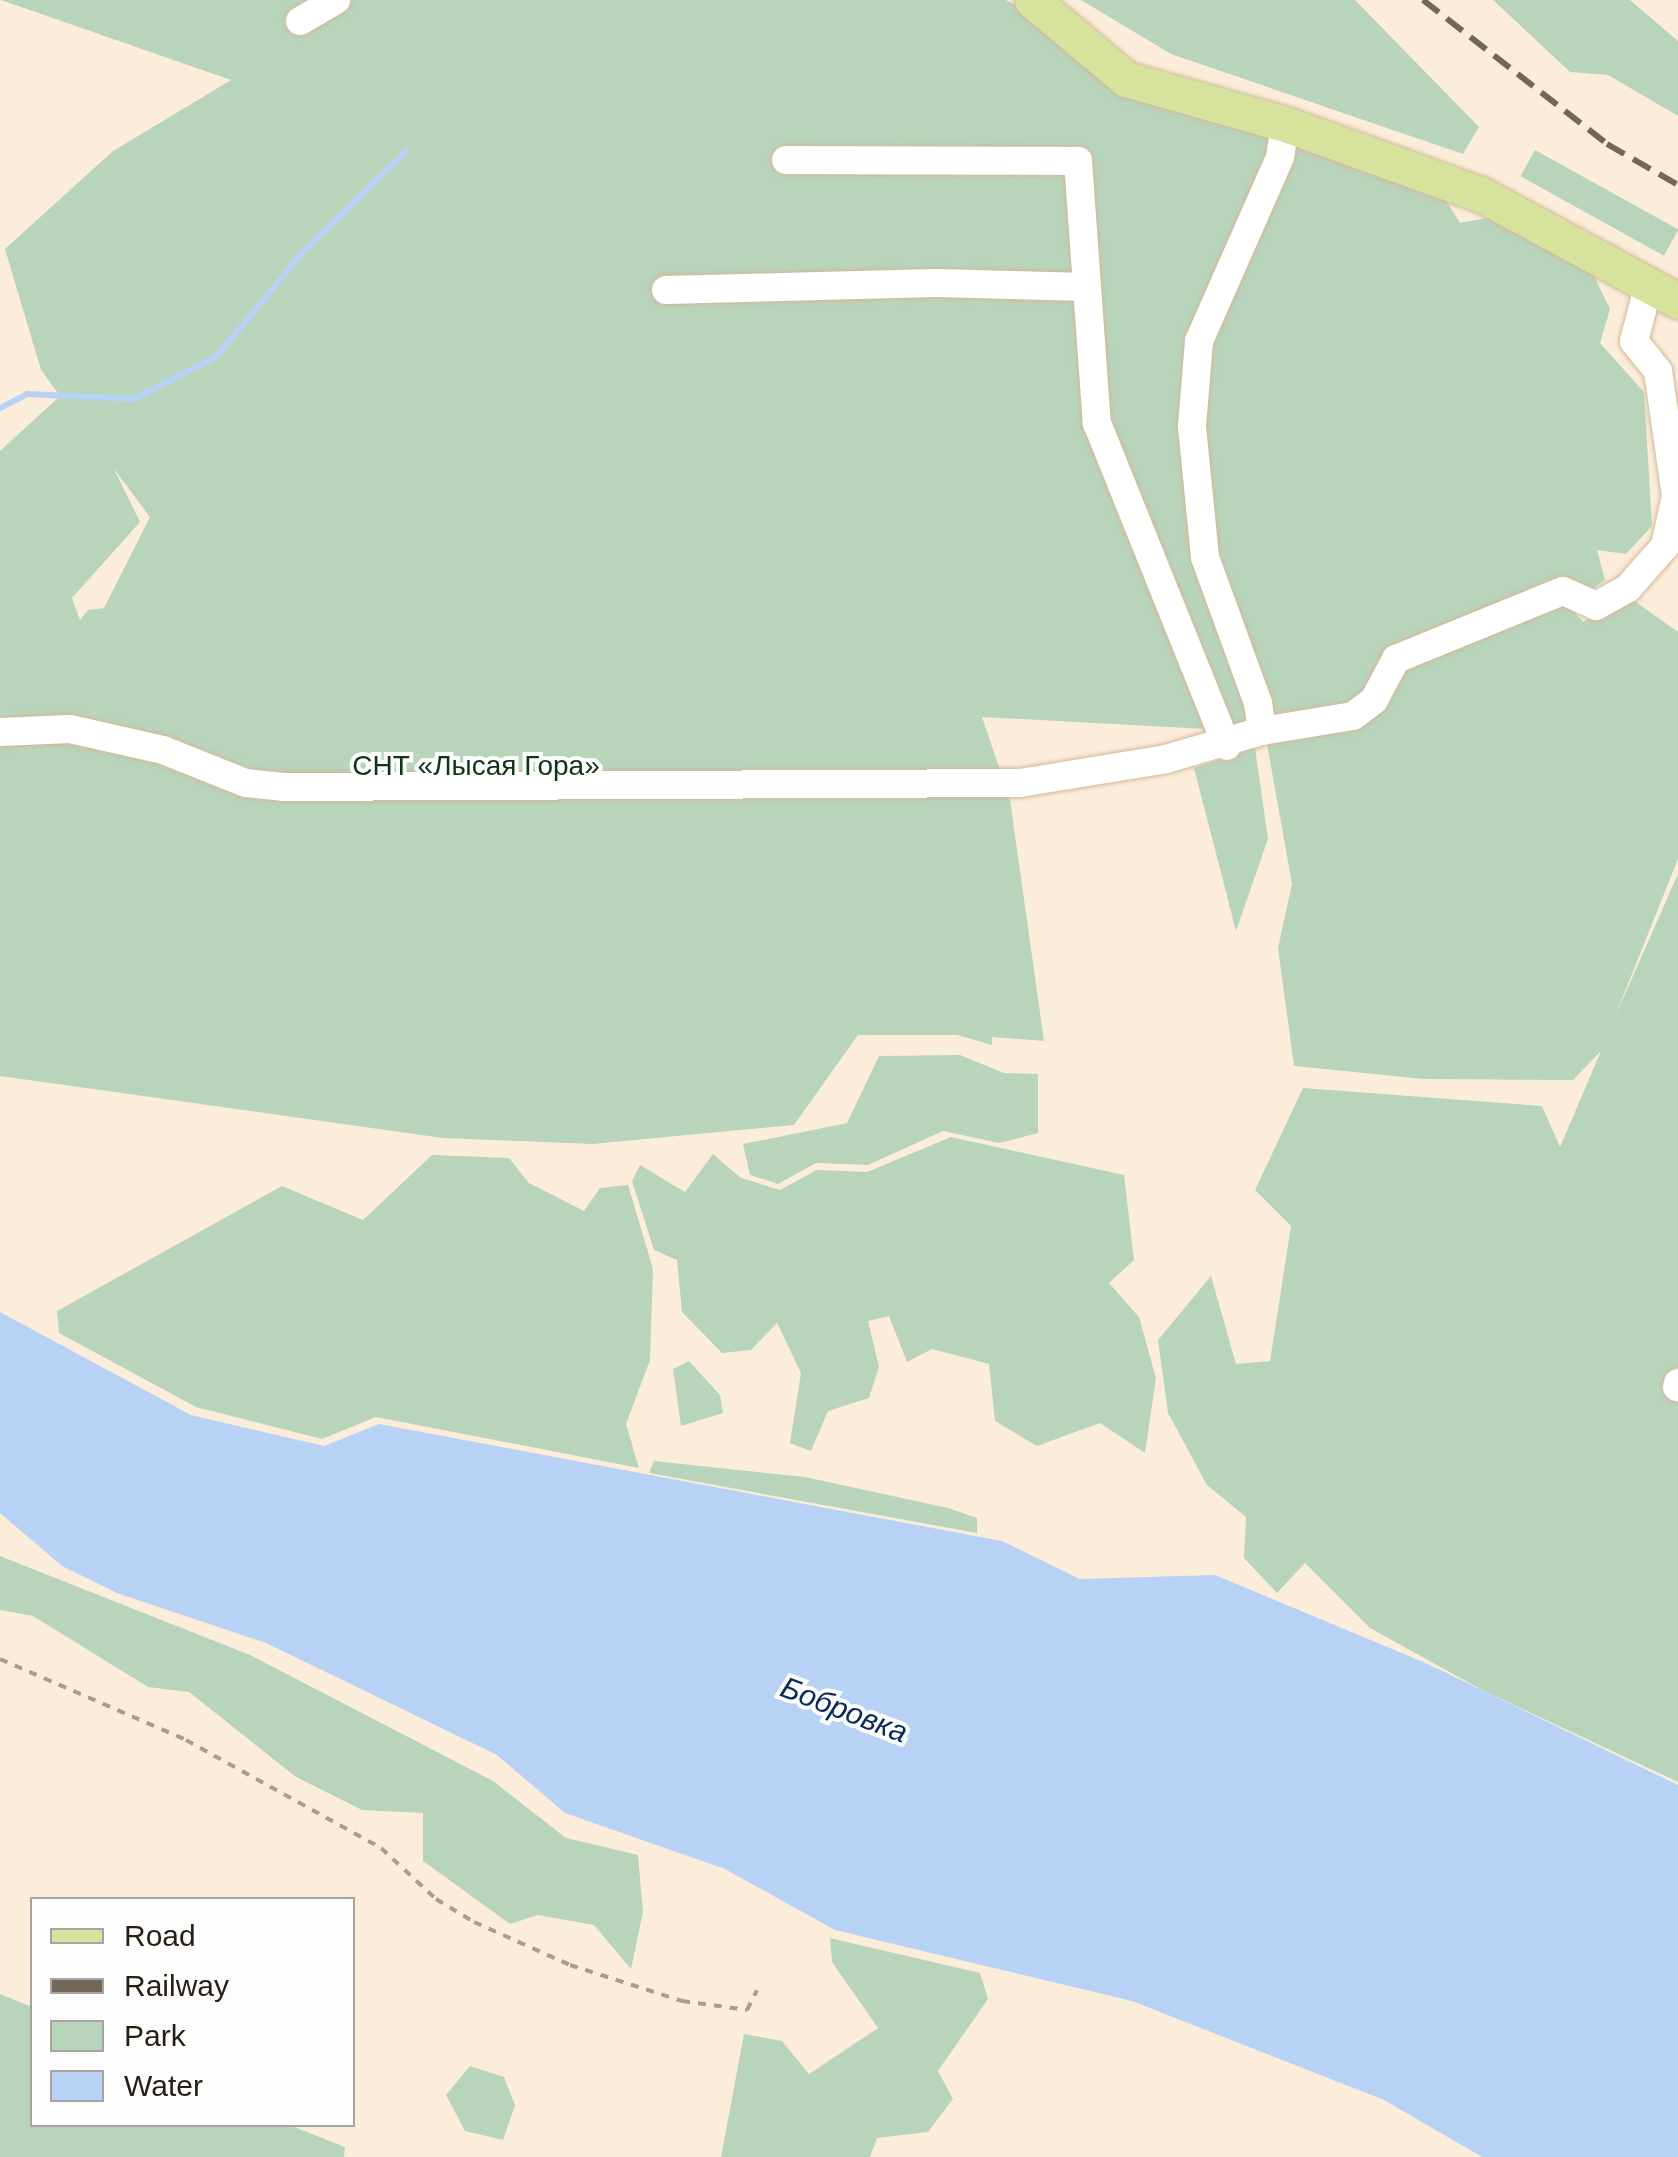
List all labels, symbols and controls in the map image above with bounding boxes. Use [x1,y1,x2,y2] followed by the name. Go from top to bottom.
[352,749,600,783] park label: СНТ «Лысая Гора»
[775,1669,913,1751] water label: Бобровка
[30,1897,355,2127] legend
[124,1919,196,1952] text: Road
[124,1969,229,2002] text: Railway
[124,2019,186,2052] text: Park
[124,2069,203,2102] text: Water

